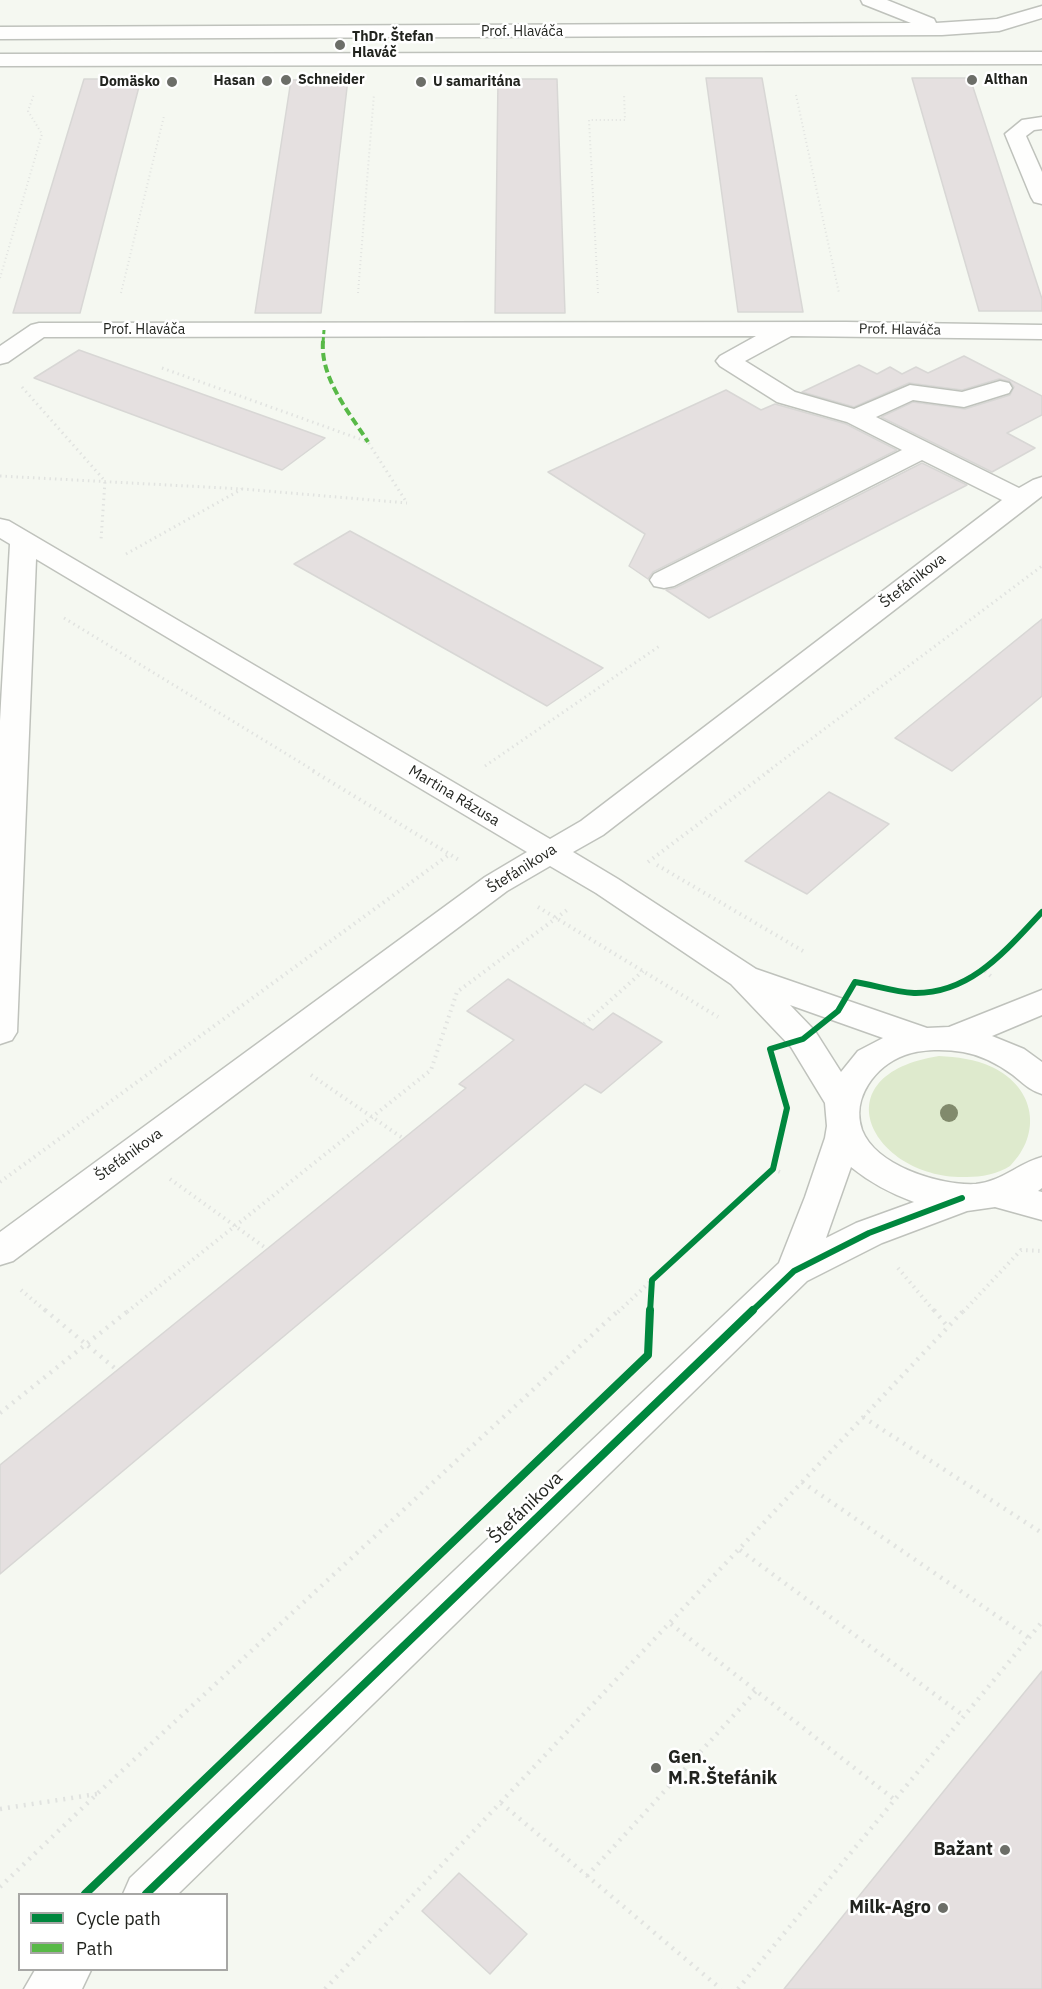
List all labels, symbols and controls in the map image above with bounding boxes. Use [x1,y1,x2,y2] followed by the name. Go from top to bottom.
[481,24,563,40] street label: Prof. Hlaváča
[352,29,434,62] place label: ThDr. Štefan Hlaváč
[333,38,347,52] marker: ThDr. Štefan Hlaváč
[298,72,365,88] place label: Schneider
[984,72,1028,88] place label: Althan
[214,73,255,89] place label: Hasan
[279,73,293,87] marker: Schneider
[965,73,979,87] marker: Althan
[99,74,160,90] place label: Domäsko
[260,74,274,88] marker: Hasan
[433,74,521,90] place label: U samaritána
[165,75,179,89] marker: Domäsko
[414,75,428,89] marker: U samaritána
[859,321,941,339] street label: Prof. Hlaváča
[103,322,185,338] street label: Prof. Hlaváča
[877,550,949,612] street label: Štefánikova
[405,762,503,830] street label: Martina Rázusa
[484,841,560,897] street label: Štefánikova
[92,1125,166,1185] street label: Štefánikova
[485,1468,567,1548] street label: Štefánikova
[668,1747,777,1790] place label: Gen. M.R.Štefánik
[649,1761,663,1775] marker: Gen. M.R.Štefánik
[934,1839,993,1861] place label: Bažant
[998,1843,1012,1857] marker: Bažant
[18,1893,228,1971] legend
[849,1897,931,1919] place label: Milk-Agro
[936,1901,950,1915] marker: Milk-Agro
[76,1907,161,1930] text: Cycle path
[76,1937,113,1960] text: Path

